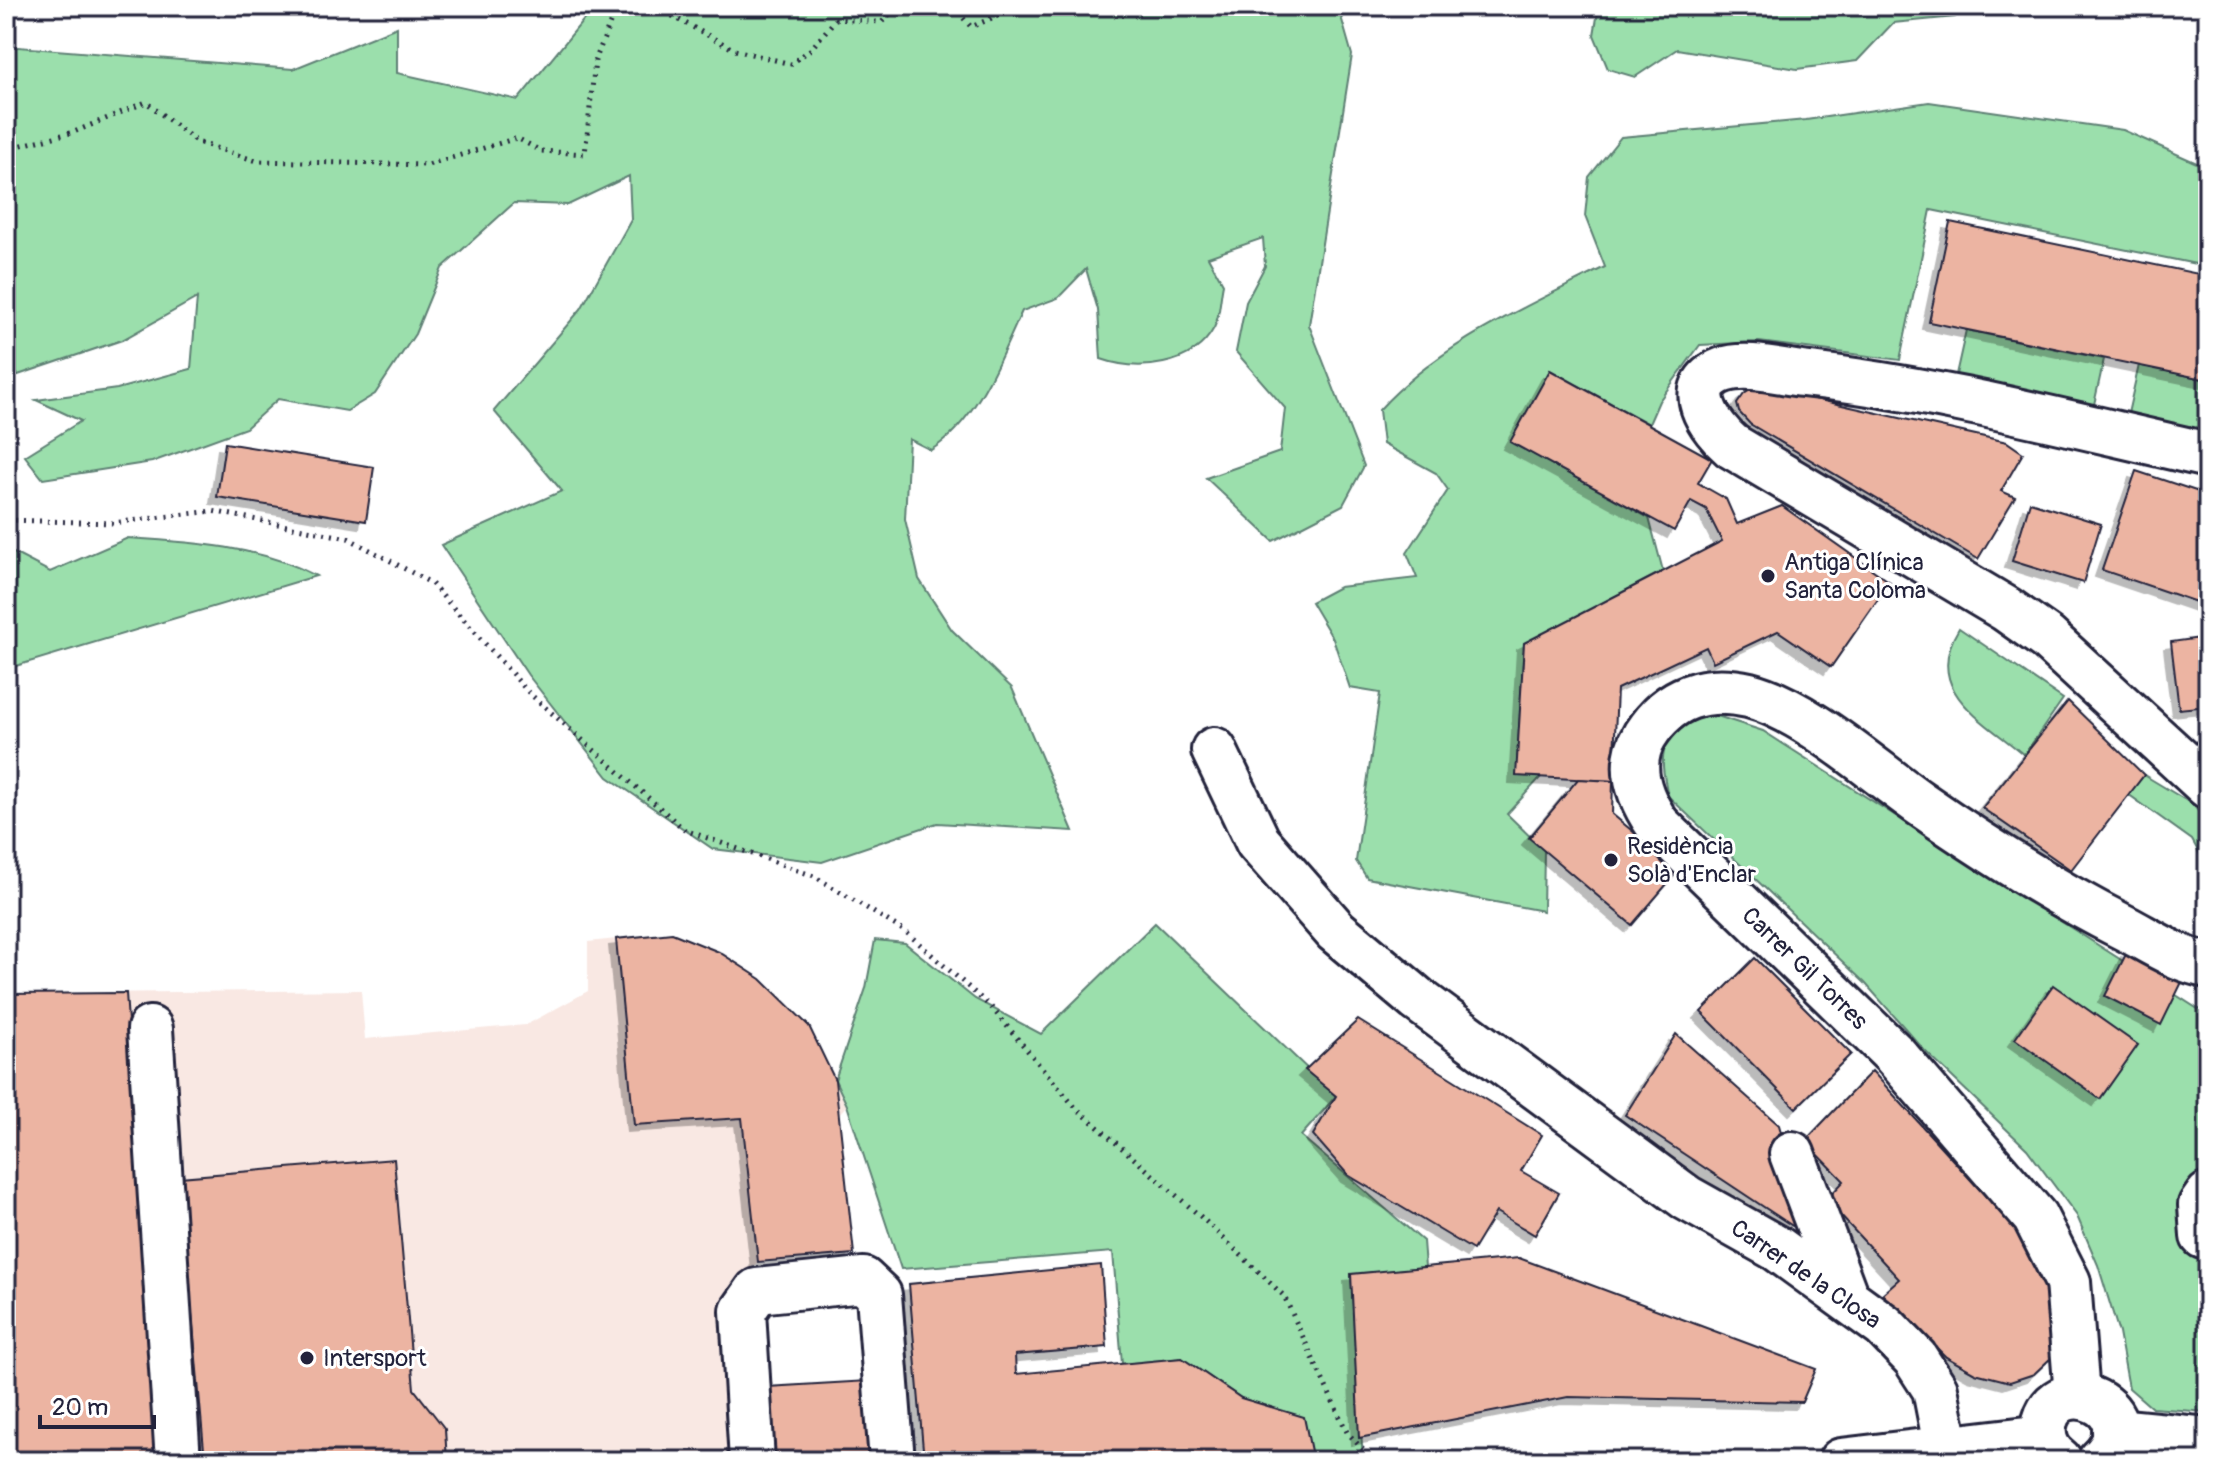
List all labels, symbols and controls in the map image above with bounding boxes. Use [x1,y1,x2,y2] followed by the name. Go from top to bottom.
[1784,548,1926,605] place label: Antiga Clínica Santa Coloma
[1759,567,1777,585] marker: Antiga Clínica Santa Coloma
[1627,832,1756,889] place label: Residència Solà d'Enclar
[1602,851,1620,869] marker: Residència Solà d'Enclar
[1736,901,1874,1036] street label: Carrer Gil Torres
[1725,1214,1886,1335] street label: Carrer de la Closa
[323,1344,427,1373] place label: Intersport
[298,1349,316,1367] marker: Intersport
[40,1379,154,1429] scale bar
[52,1393,108,1422] text: 20 m

